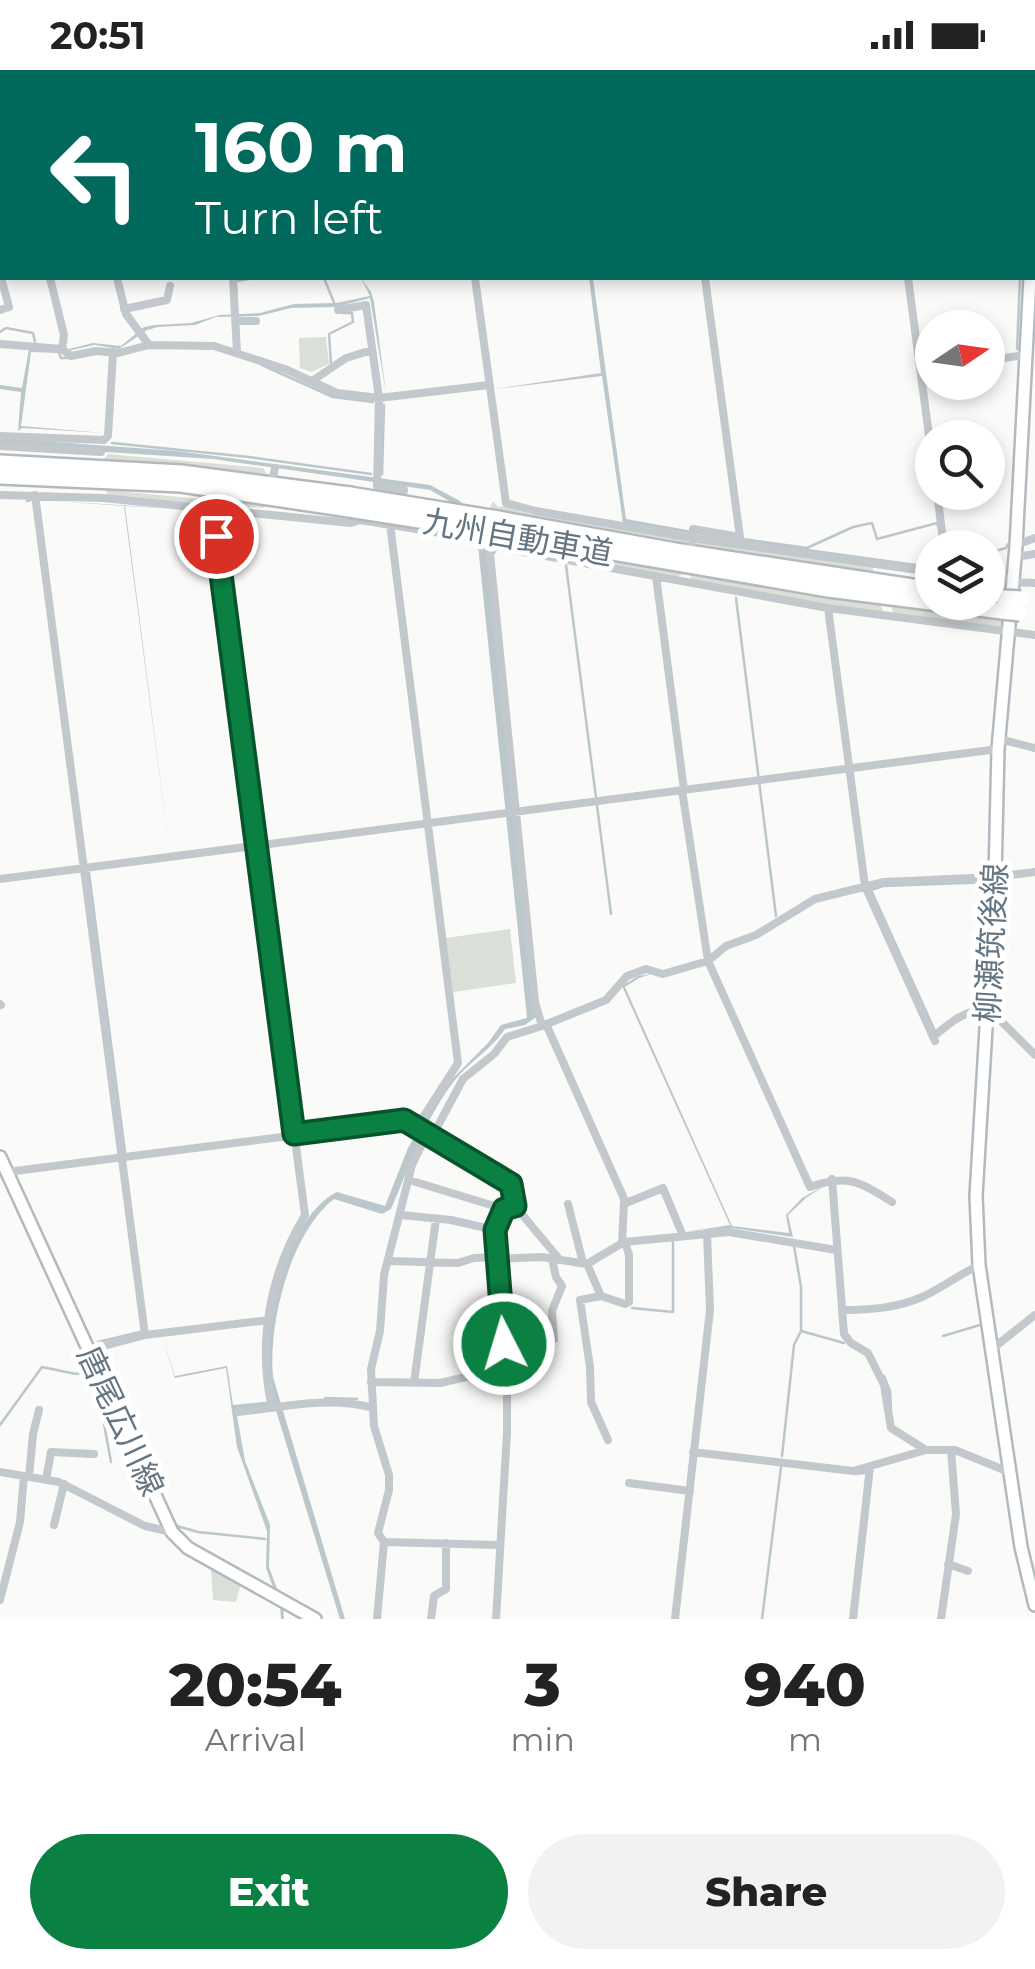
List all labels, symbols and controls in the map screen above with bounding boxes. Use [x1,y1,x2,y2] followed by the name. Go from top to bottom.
[50,12,146,59] text: 20:51
[195,104,408,190] text: 160 m
[30,110,160,240] icon: left
[195,190,383,245] text: Turn left
[915,310,1005,400] north arrow
[915,310,1005,620] map controls
[915,420,1005,510] button: search
[174,494,259,579] pin
[420,501,616,573] street label: 九州自動車道
[189,509,244,564] icon: arrive
[915,530,1005,620] button: layers
[967,862,1015,1024] street label: 柳瀬筑後線
[452,1292,556,1396] position arrow
[70,1340,172,1502] street label: 唐尾広川線
[169,1648,342,1721] text: 20:54
[525,1648,561,1721] text: 3
[744,1648,866,1721] text: 940
[205,1720,306,1759] text: Arrival
[511,1720,575,1759] text: min
[788,1720,822,1759] text: m
[30,1834,508,1949] button: Exit
[528,1834,1005,1949] button: Share

